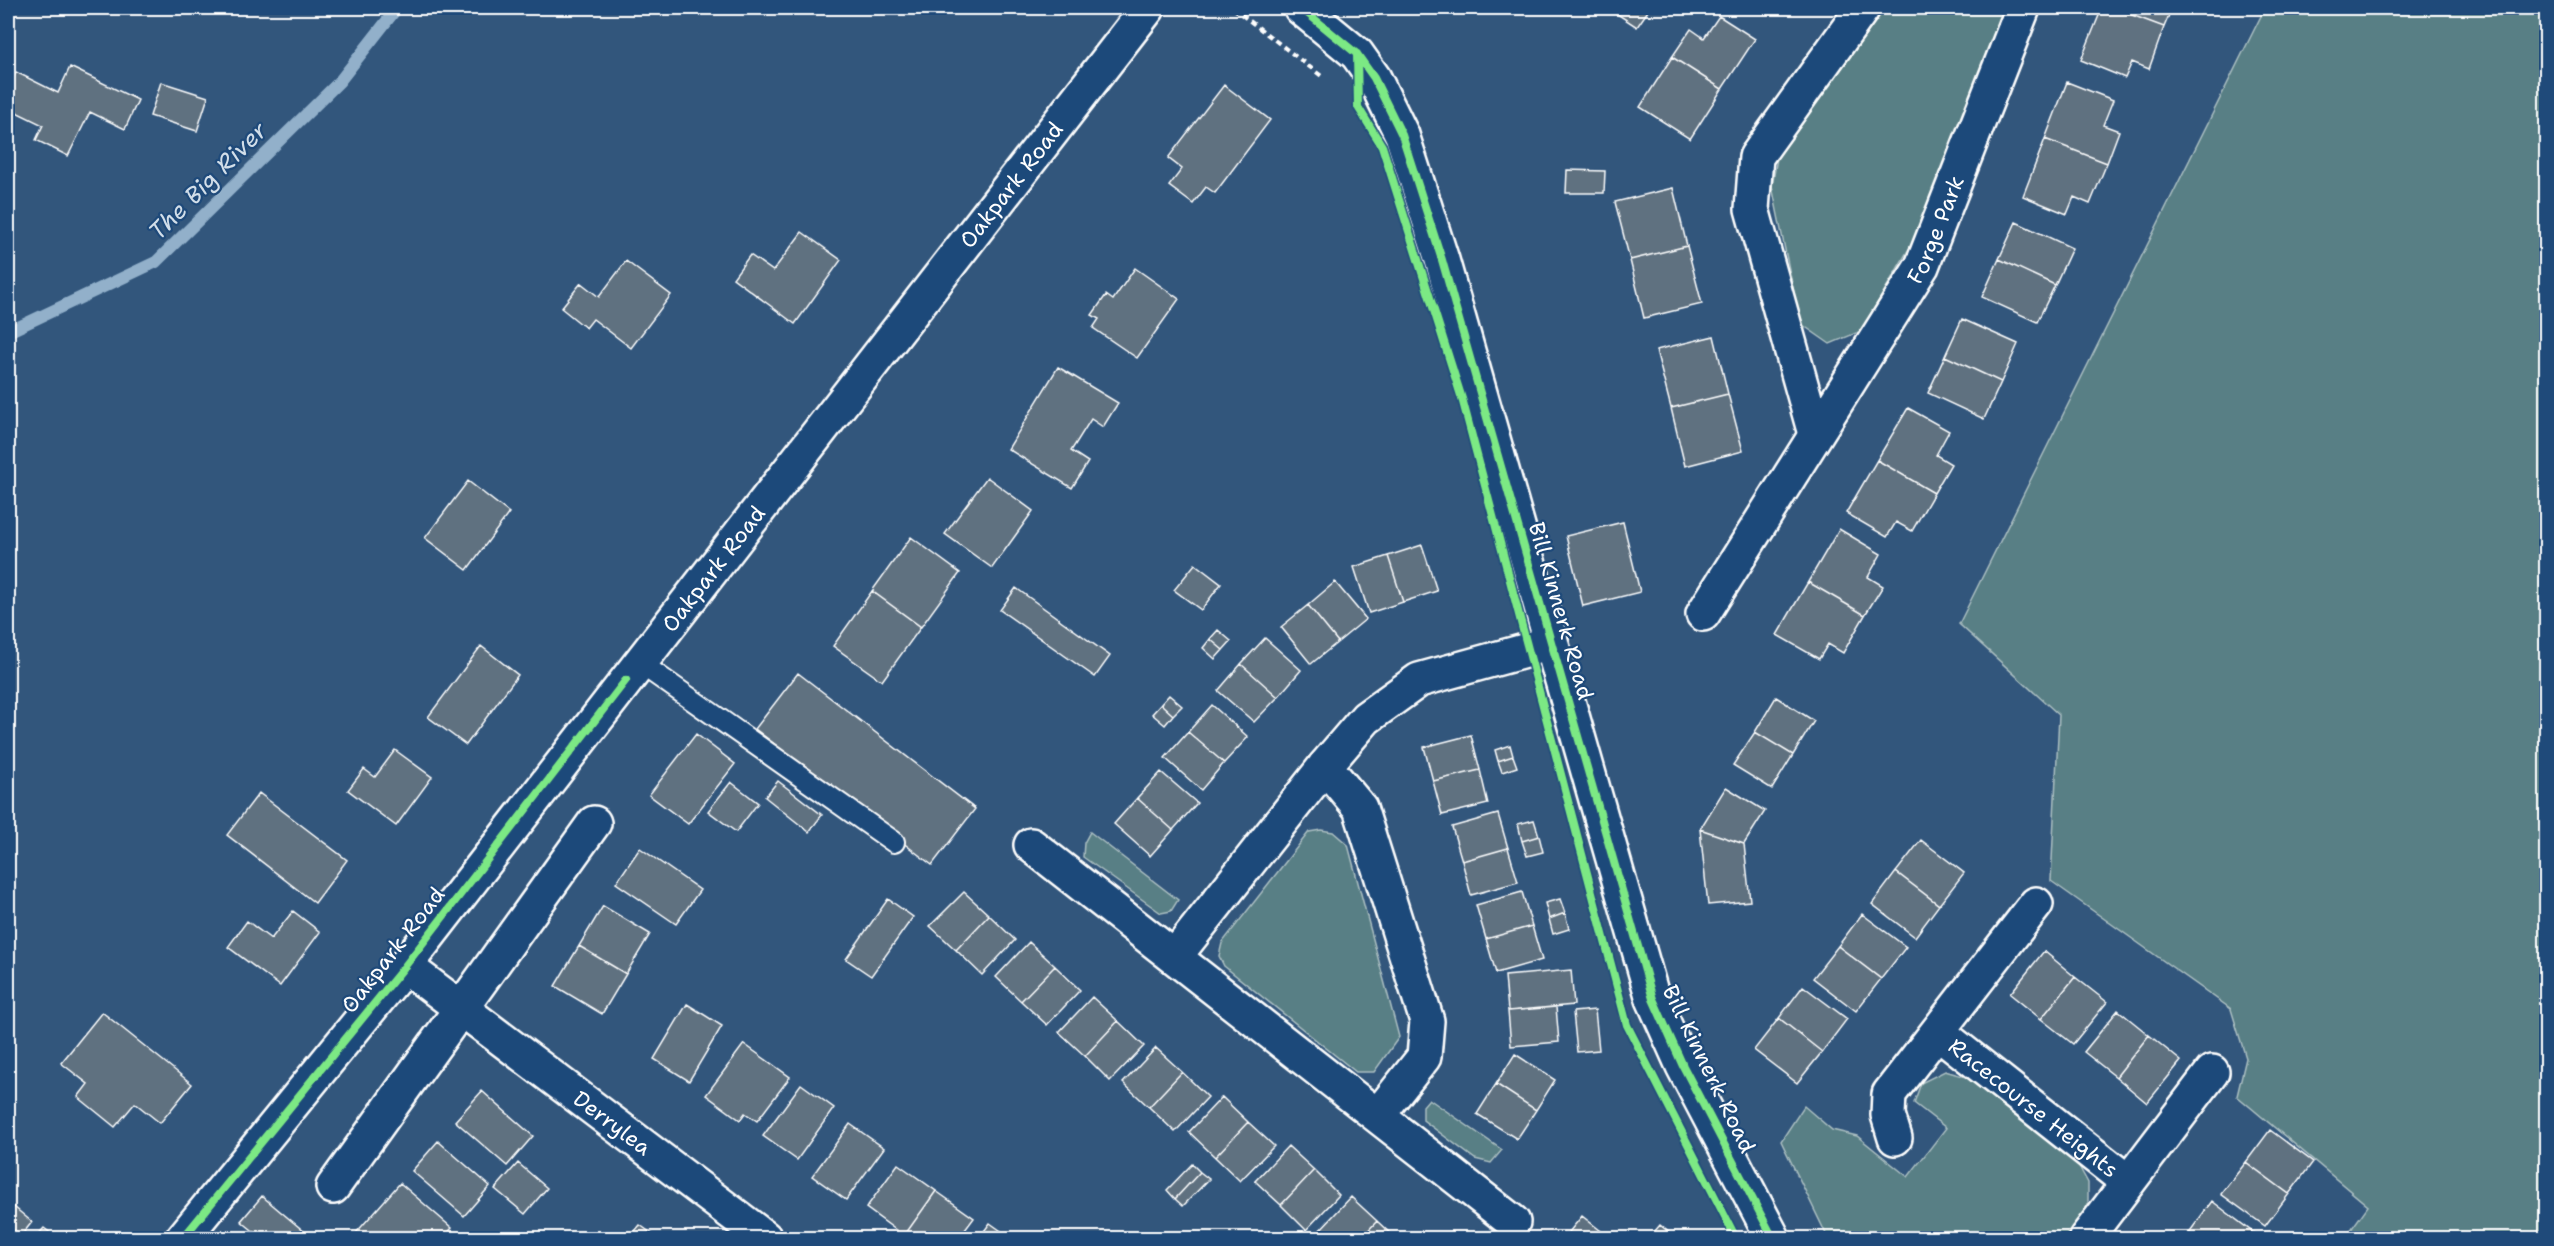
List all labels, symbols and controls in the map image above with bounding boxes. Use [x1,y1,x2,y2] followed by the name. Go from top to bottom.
[142,114,275,247] water label: The Big River
[953,115,1069,254] street label: Oakpark Road
[1900,171,1971,289] street label: Forge Park
[655,499,771,638] street label: Oakpark Road
[1522,519,1600,703] street label: Bill Kinnerk Road
[335,881,451,1019] street label: Oakpark Road
[1656,980,1762,1158] street label: Bill Kinnerk Road
[1943,1031,2125,1184] street label: Racecourse Heights
[567,1084,658,1162] street label: Derrylea

